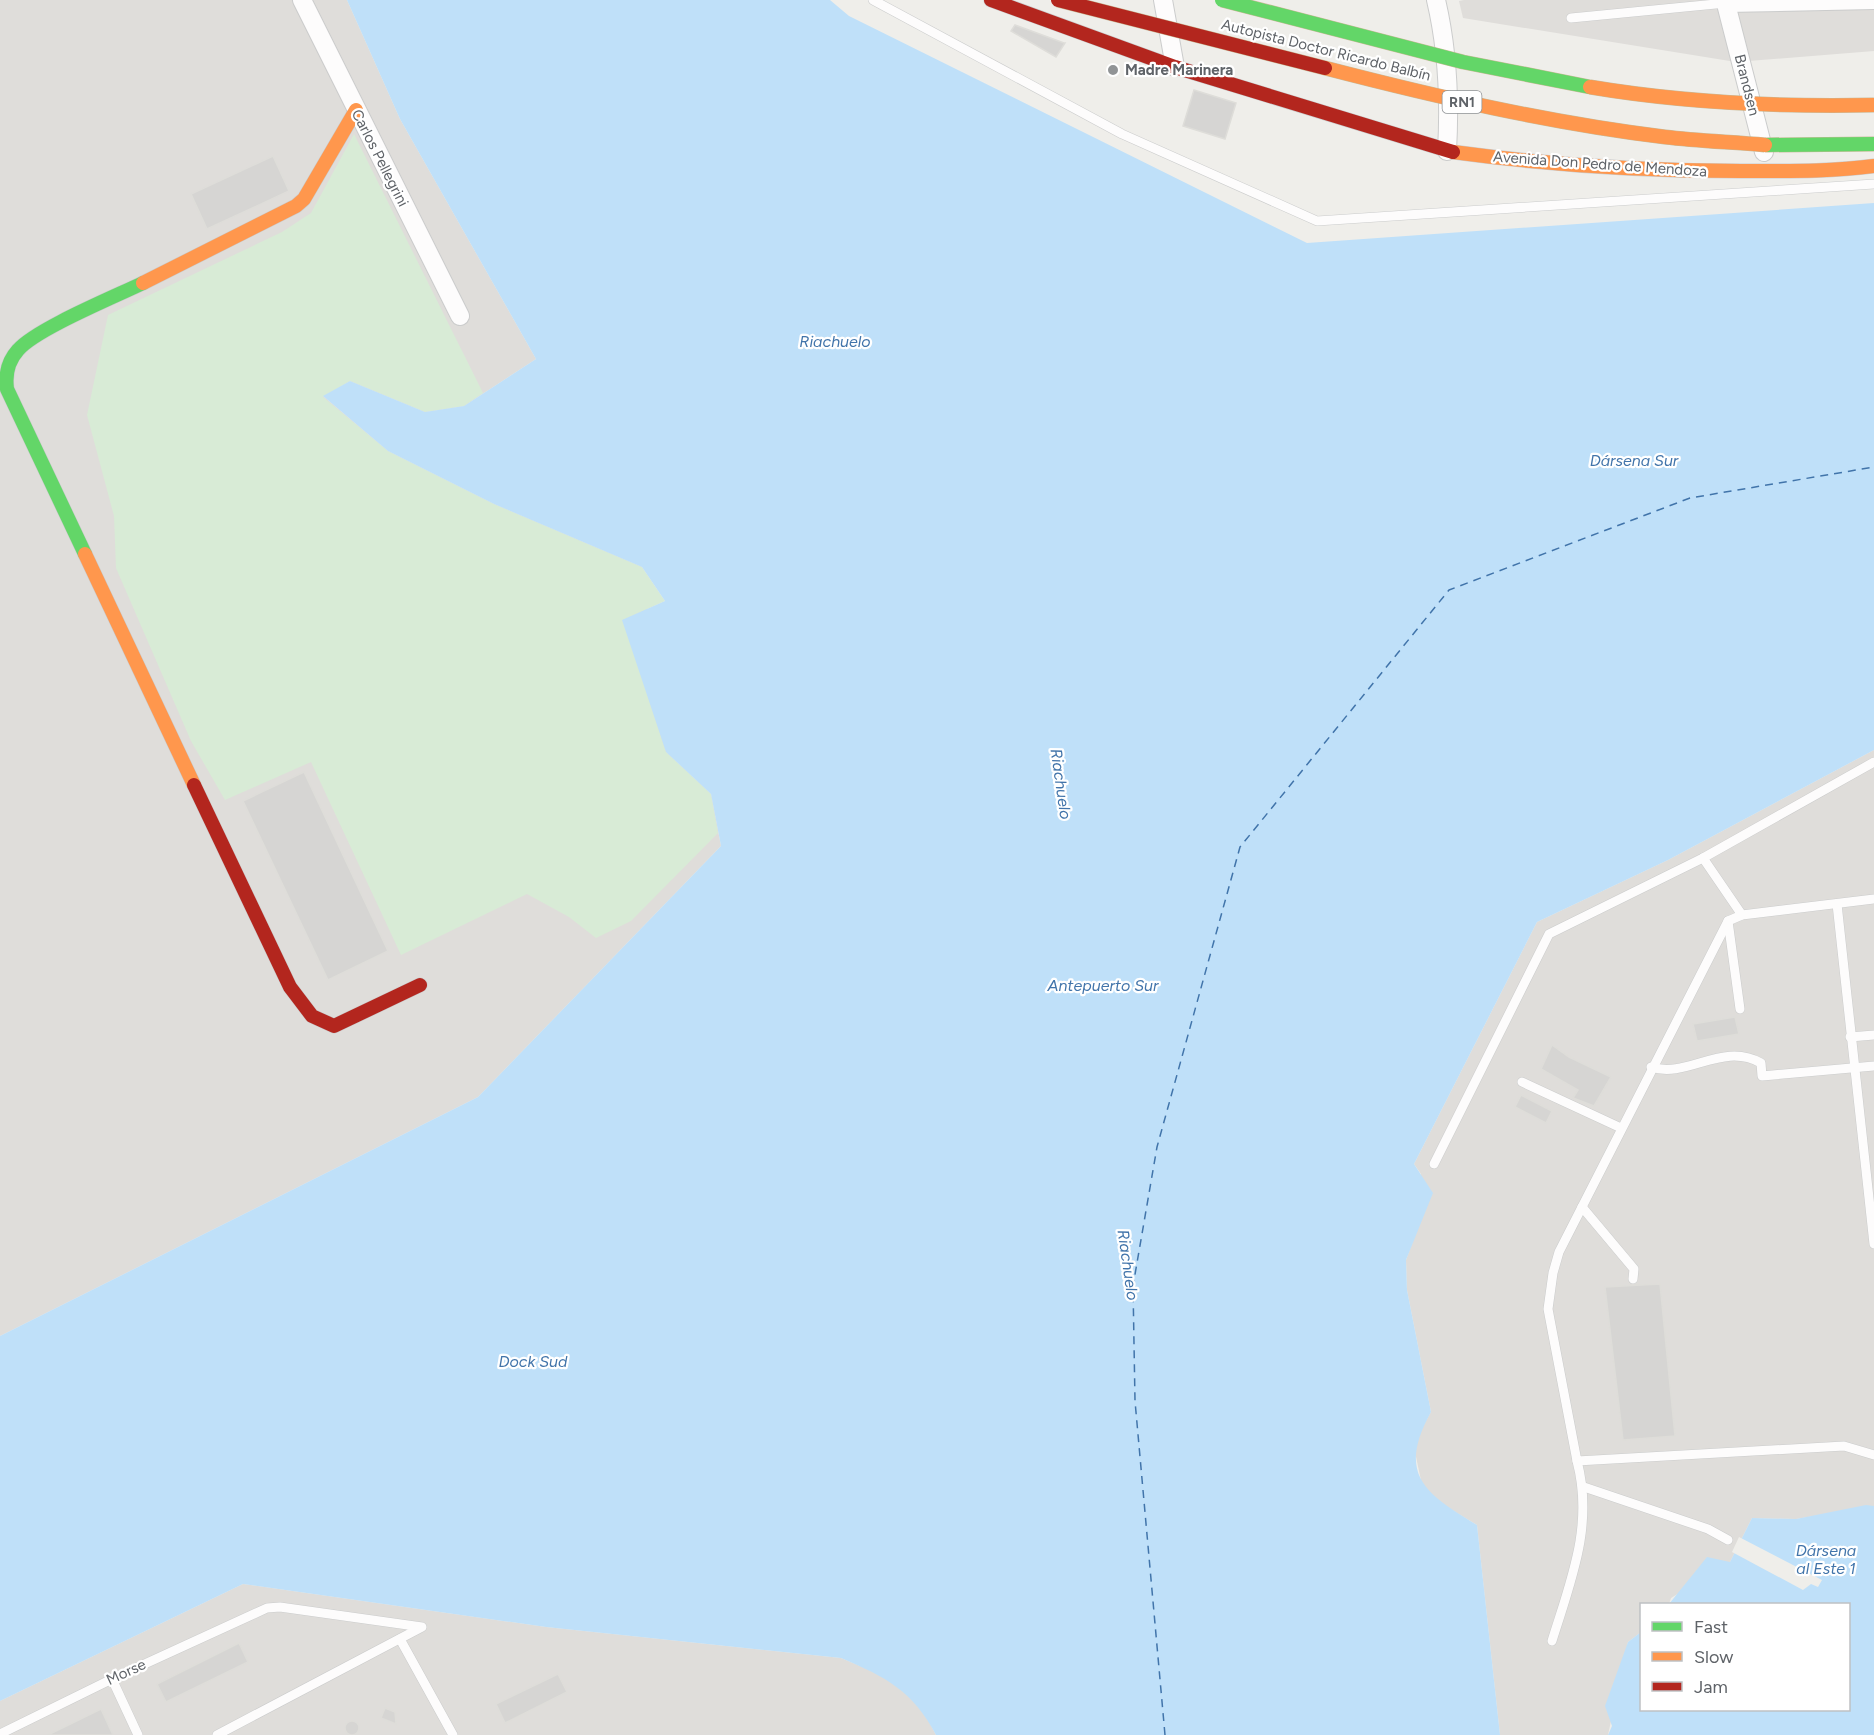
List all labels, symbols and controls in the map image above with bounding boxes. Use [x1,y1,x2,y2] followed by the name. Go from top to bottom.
[1219,15,1433,85] street label: Autopista Doctor Ricardo Balbín
[1731,52,1763,118] street label: Brandsen
[1125,61,1233,79] place label: Madre Marinera
[1106,63,1120,77] marker: Madre Marinera
[1442,91,1482,113] road number: RN1
[348,106,412,210] street label: Carlos Pellegrini
[1492,148,1708,180] street label: Avenida Don Pedro de Mendoza
[799,332,871,351] water label: Riachuelo
[1590,451,1679,470] water label: Dársena Sur
[1047,747,1075,821] water label: Riachuelo
[1047,976,1159,995] water label: Antepuerto Sur
[1114,1228,1142,1302] water label: Riachuelo
[499,1352,568,1371] water label: Dock Sud
[1796,1541,1856,1578] water label: Dársena al Este 1
[1640,1603,1850,1711] legend
[1694,1616,1728,1638] text: Fast
[1694,1646,1733,1668] text: Slow
[103,1655,149,1689] street label: Morse
[1694,1676,1728,1698] text: Jam

